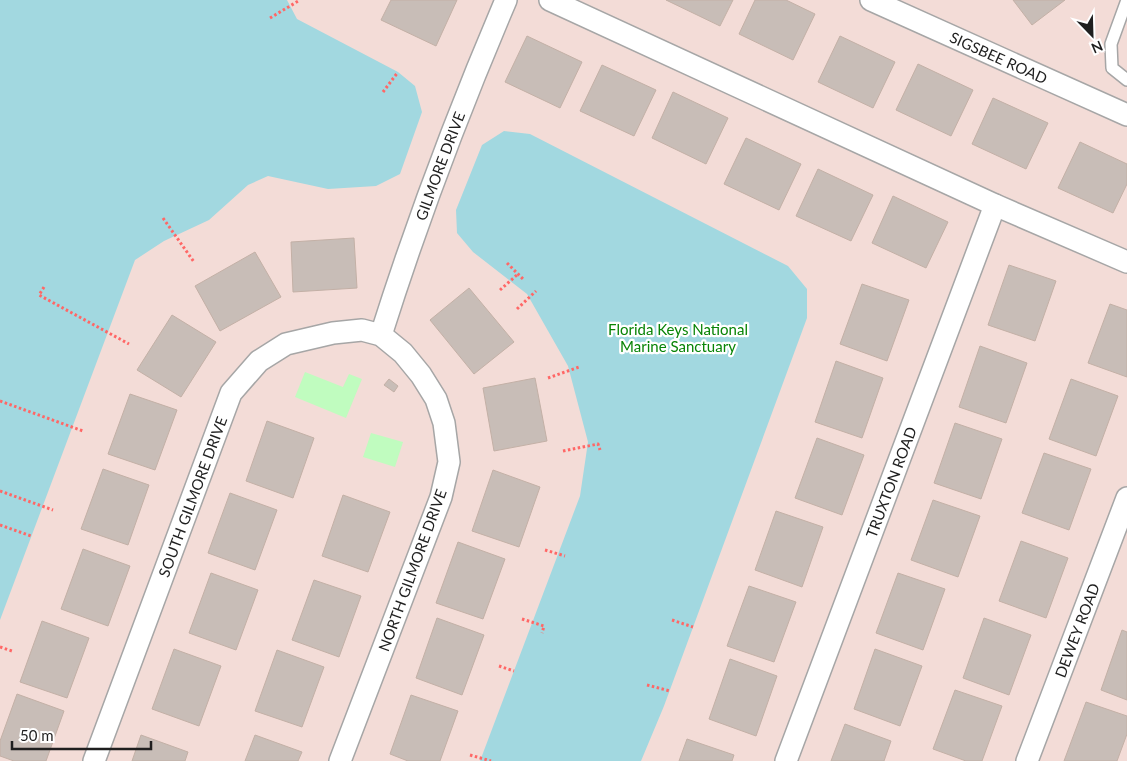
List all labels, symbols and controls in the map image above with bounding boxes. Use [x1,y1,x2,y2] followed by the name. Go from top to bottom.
[1067,10,1117,60] north arrow
[947,28,1050,87] street label: SIGSBEE ROAD
[1089,37,1106,57] text: N
[411,109,468,223] street label: GILMORE DRIVE
[608,320,748,355] park label: Florida Keys National Marine Sanctuary
[154,414,230,580] street label: SOUTH GILMORE DRIVE
[862,424,920,540] street label: TRUXTON ROAD
[374,486,450,654] street label: NORTH GILMORE DRIVE
[1051,580,1103,680] street label: DEWEY ROAD
[12,718,151,750] scale bar
[20,726,54,744] text: 50 m

